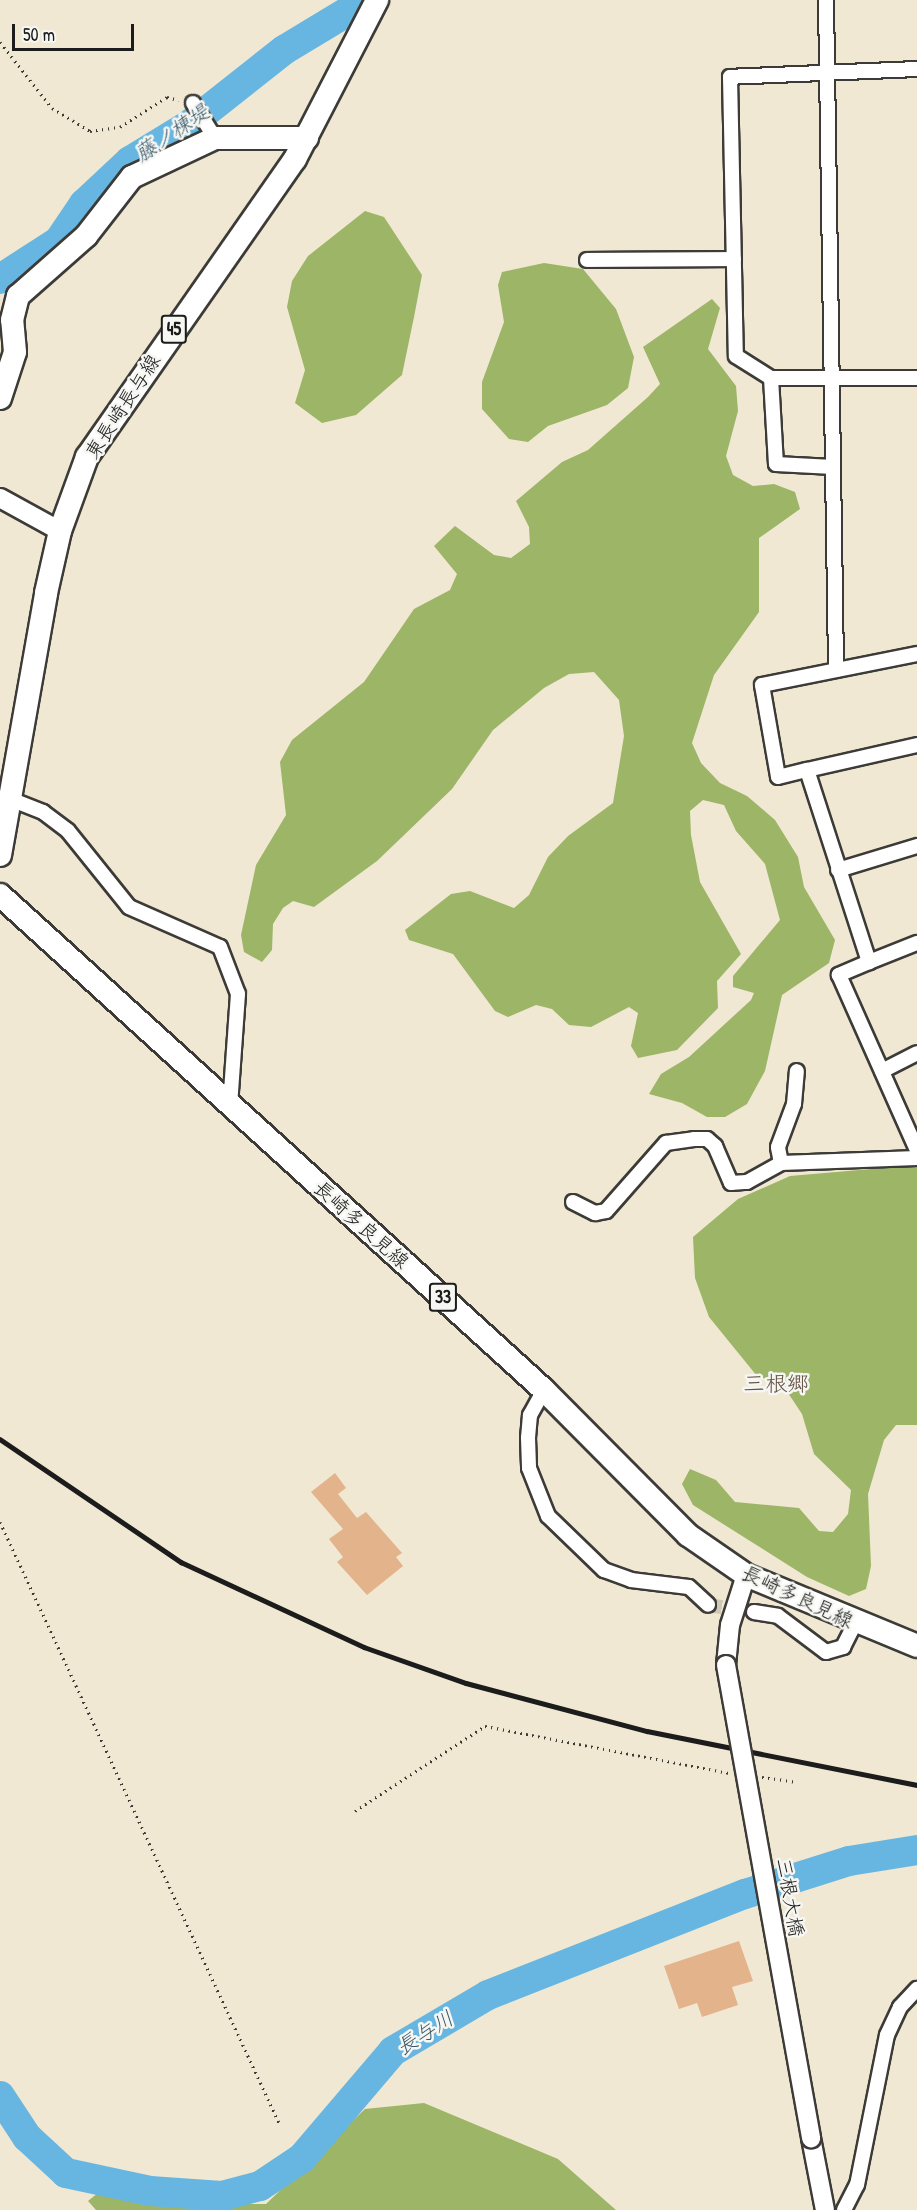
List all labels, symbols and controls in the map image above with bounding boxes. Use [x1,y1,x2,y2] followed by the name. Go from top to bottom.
[15,12,136,50] scale bar
[23,22,55,47] text: 50 m
[130,99,214,167] water label: 藤ノ棟堤
[160,314,188,344] road number: 45
[79,349,165,463] street label: 東長崎長与線
[309,1175,415,1273] street label: 長崎多良見線
[428,1282,458,1312] road number: 33
[743,1371,809,1397] district label: 三根郷
[739,1560,857,1632] street label: 長崎多良見線
[772,1856,810,1938] street label: 三根大橋
[392,2006,458,2060] water label: 長与川

